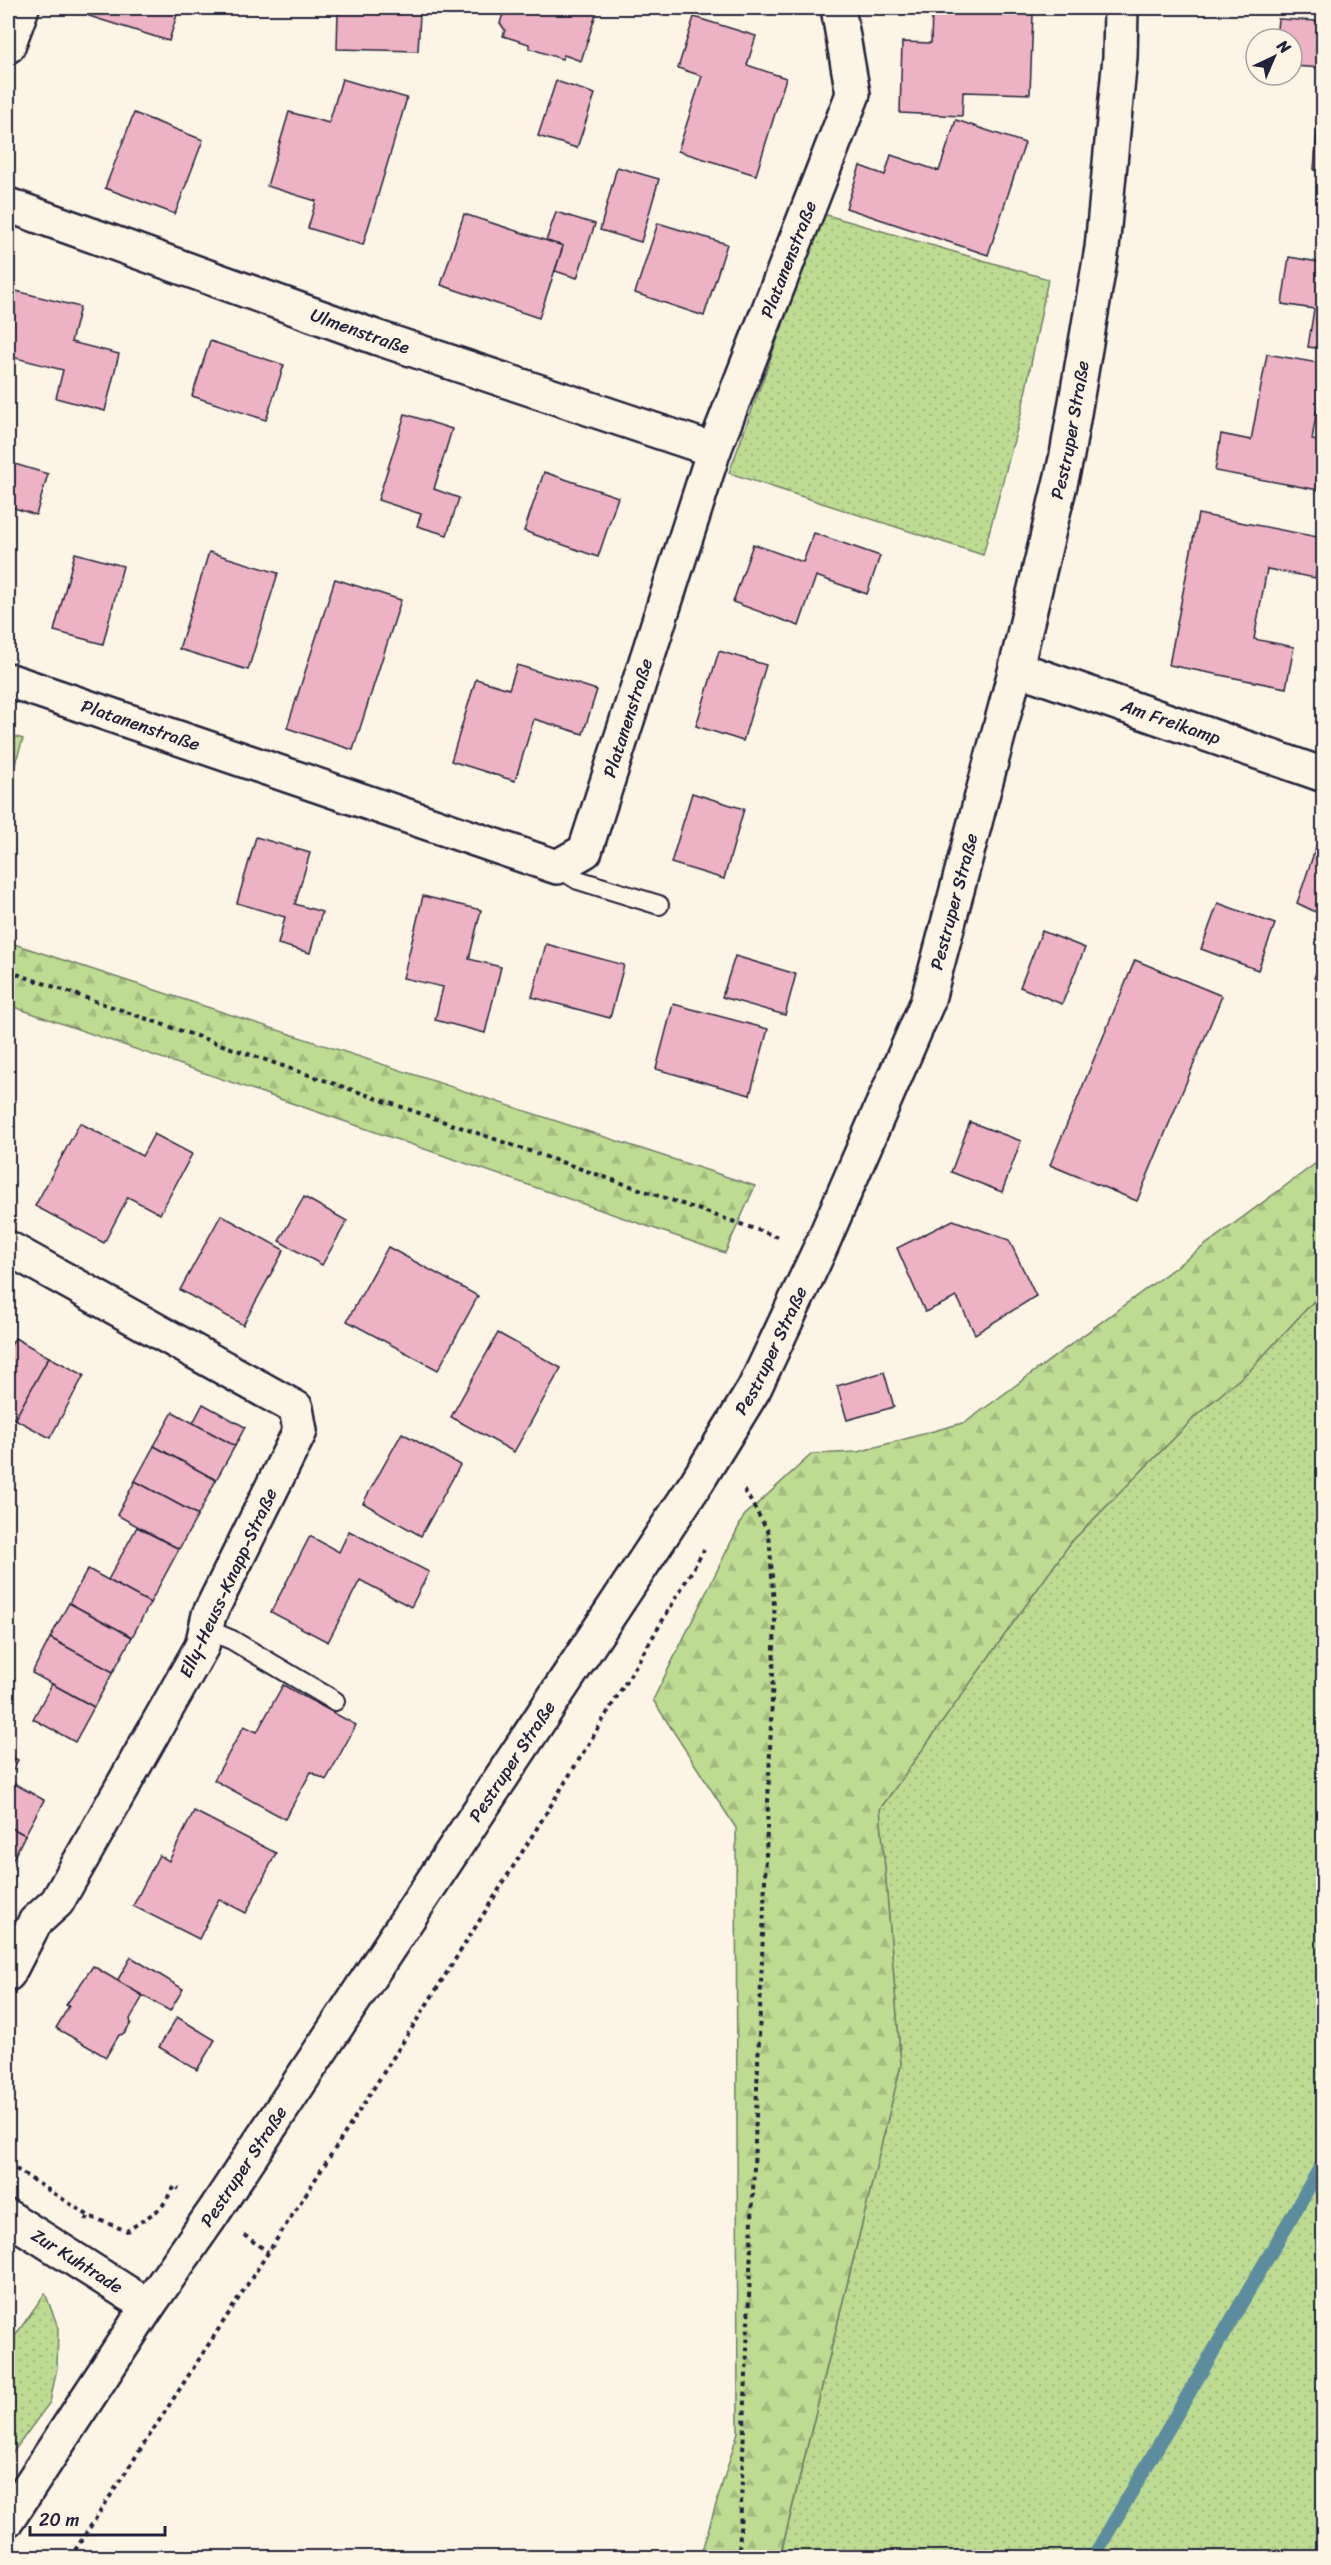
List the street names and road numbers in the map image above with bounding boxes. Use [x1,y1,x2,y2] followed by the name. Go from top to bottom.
[751,196,826,323] street label: Platanenstraße
[306,299,414,364] street label: Ulmenstraße
[1041,358,1099,503] street label: Pestruper Straße
[594,654,662,782] street label: Platanenstraße
[1116,689,1226,754] street label: Am Freikamp
[77,690,204,760] street label: Platanenstraße
[920,830,987,974] street label: Pestruper Straße
[726,1281,816,1422] street label: Pestruper Straße
[170,1483,286,1683] street label: Elly-Heuss-Knapp-Straße
[460,1694,564,1829] street label: Pestruper Straße
[192,2099,296,2234] street label: Pestruper Straße
[25,2220,130,2302] street label: Zur Kuhtrade

